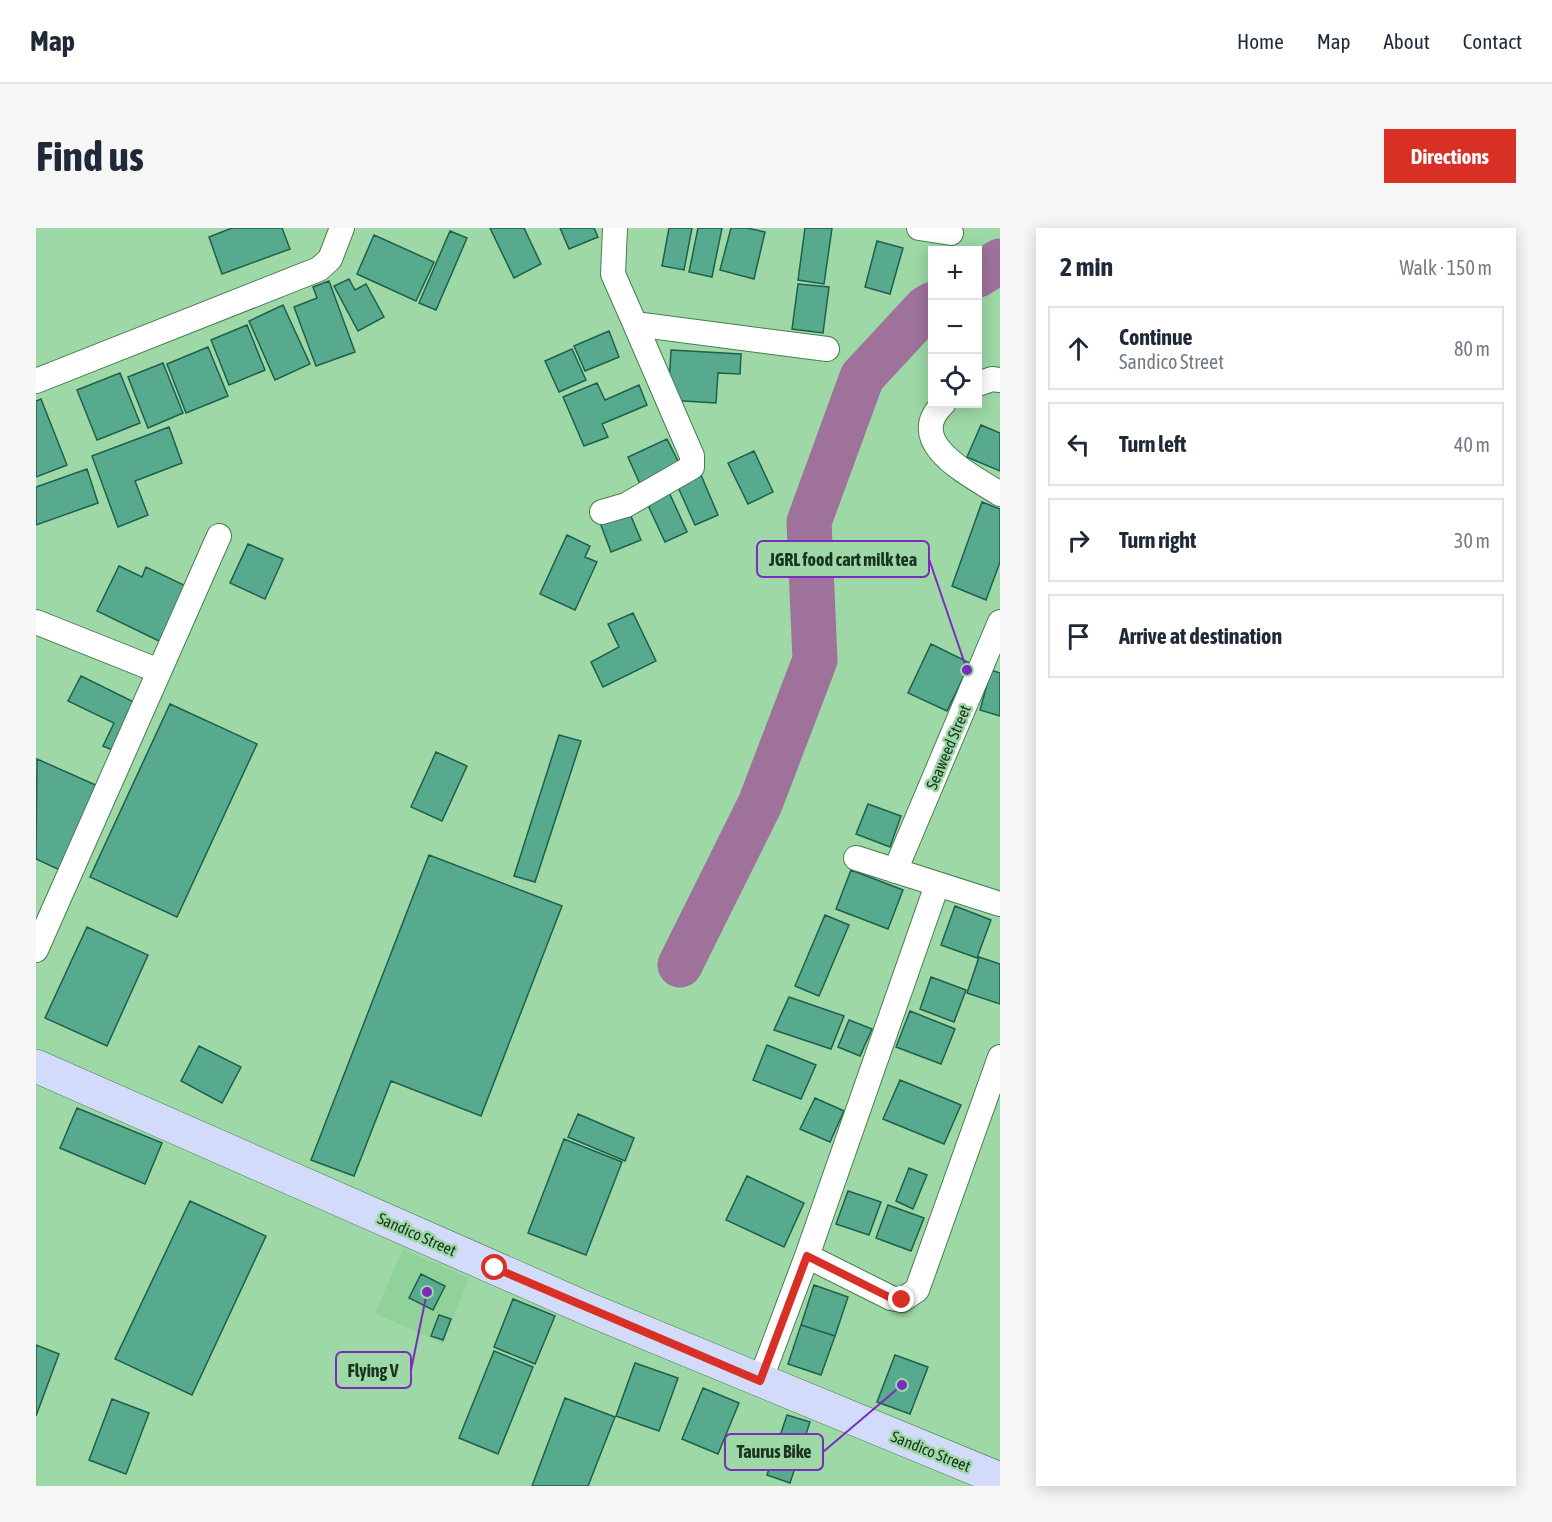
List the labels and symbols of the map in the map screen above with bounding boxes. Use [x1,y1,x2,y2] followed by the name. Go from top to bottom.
[757,541,929,577] callout: JGRL food cart milk tea
[768,549,917,570] text: JGRL food cart milk tea
[922,702,974,792] street label: Seaweed Street
[375,1209,459,1259] street label: Sandico Street
[481,1254,507,1280] route start
[888,1286,914,1312] route end
[336,1352,411,1388] callout: Flying V
[347,1360,399,1381] text: Flying V
[889,1427,974,1475] street label: Sandico Street
[725,1434,823,1470] callout: Taurus Bike
[737,1441,811,1462] text: Taurus Bike

